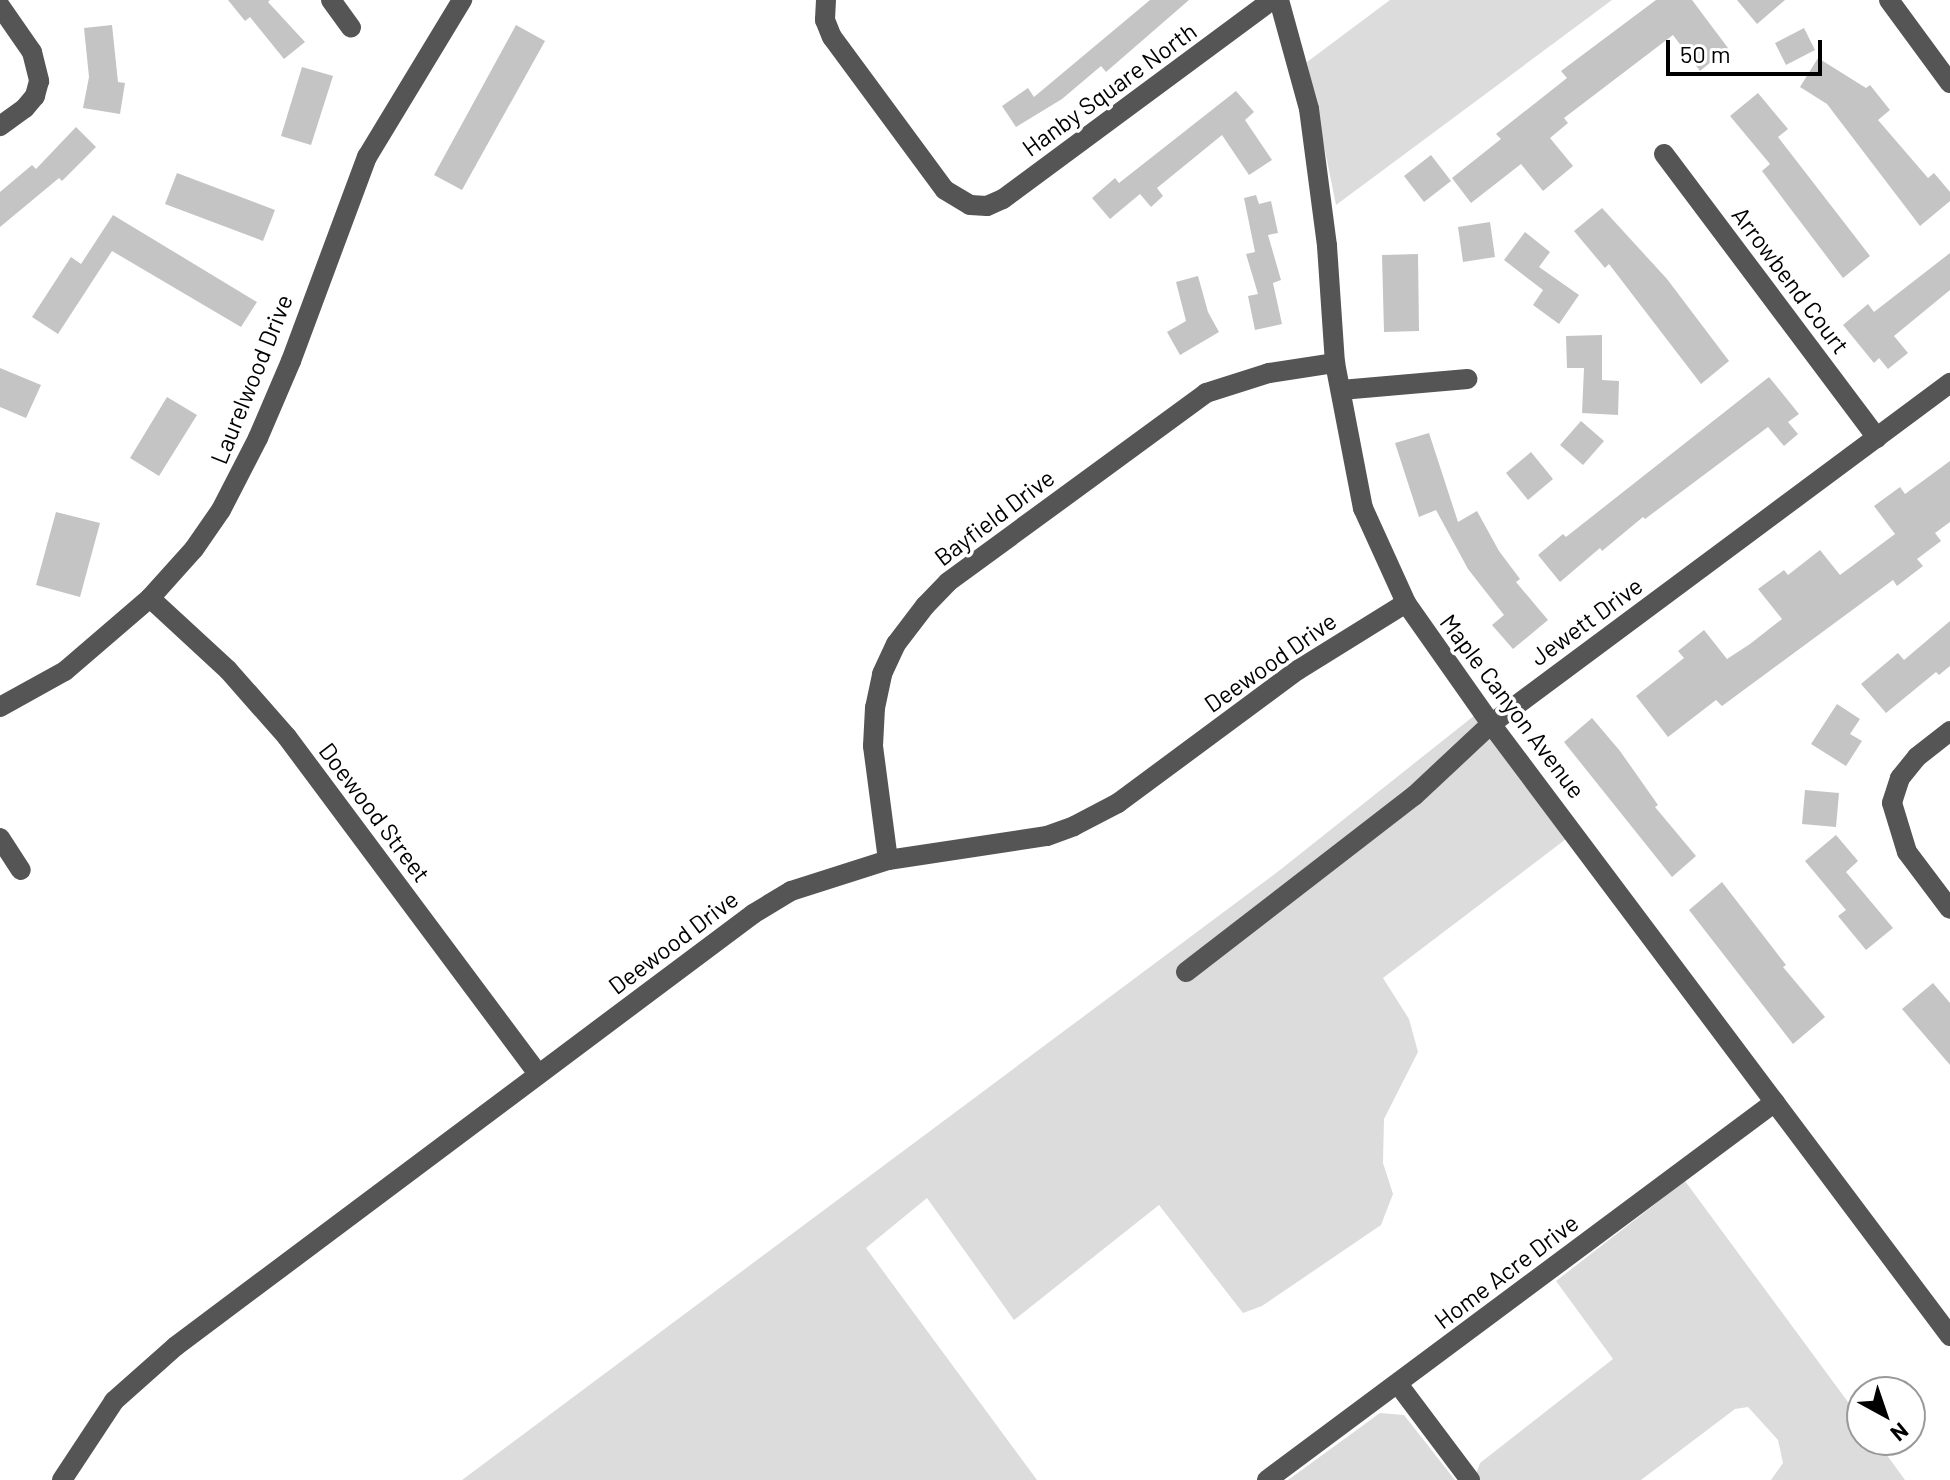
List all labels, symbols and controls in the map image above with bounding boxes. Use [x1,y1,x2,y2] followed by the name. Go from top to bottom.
[1016,16,1202,162] street label: Hanby Square North
[1670,24,1826,74] scale bar
[1680,39,1731,68] text: 50 m
[1726,201,1856,359] street label: Arrowbend Court
[204,290,298,468] street label: Laurelwood Drive
[928,463,1060,571] street label: Bayfield Drive
[1524,571,1648,671] street label: Jewett Drive
[1198,606,1342,718] street label: Deewood Drive
[1434,608,1592,804] street label: Maple Canyon Avenue
[313,737,437,887] street label: Doewood Street
[603,884,743,1000] street label: Deewood Drive
[1428,1208,1584,1334] street label: Home Acre Drive
[1846,1376,1926,1456] north arrow
[1886,1418,1914,1448] text: N

